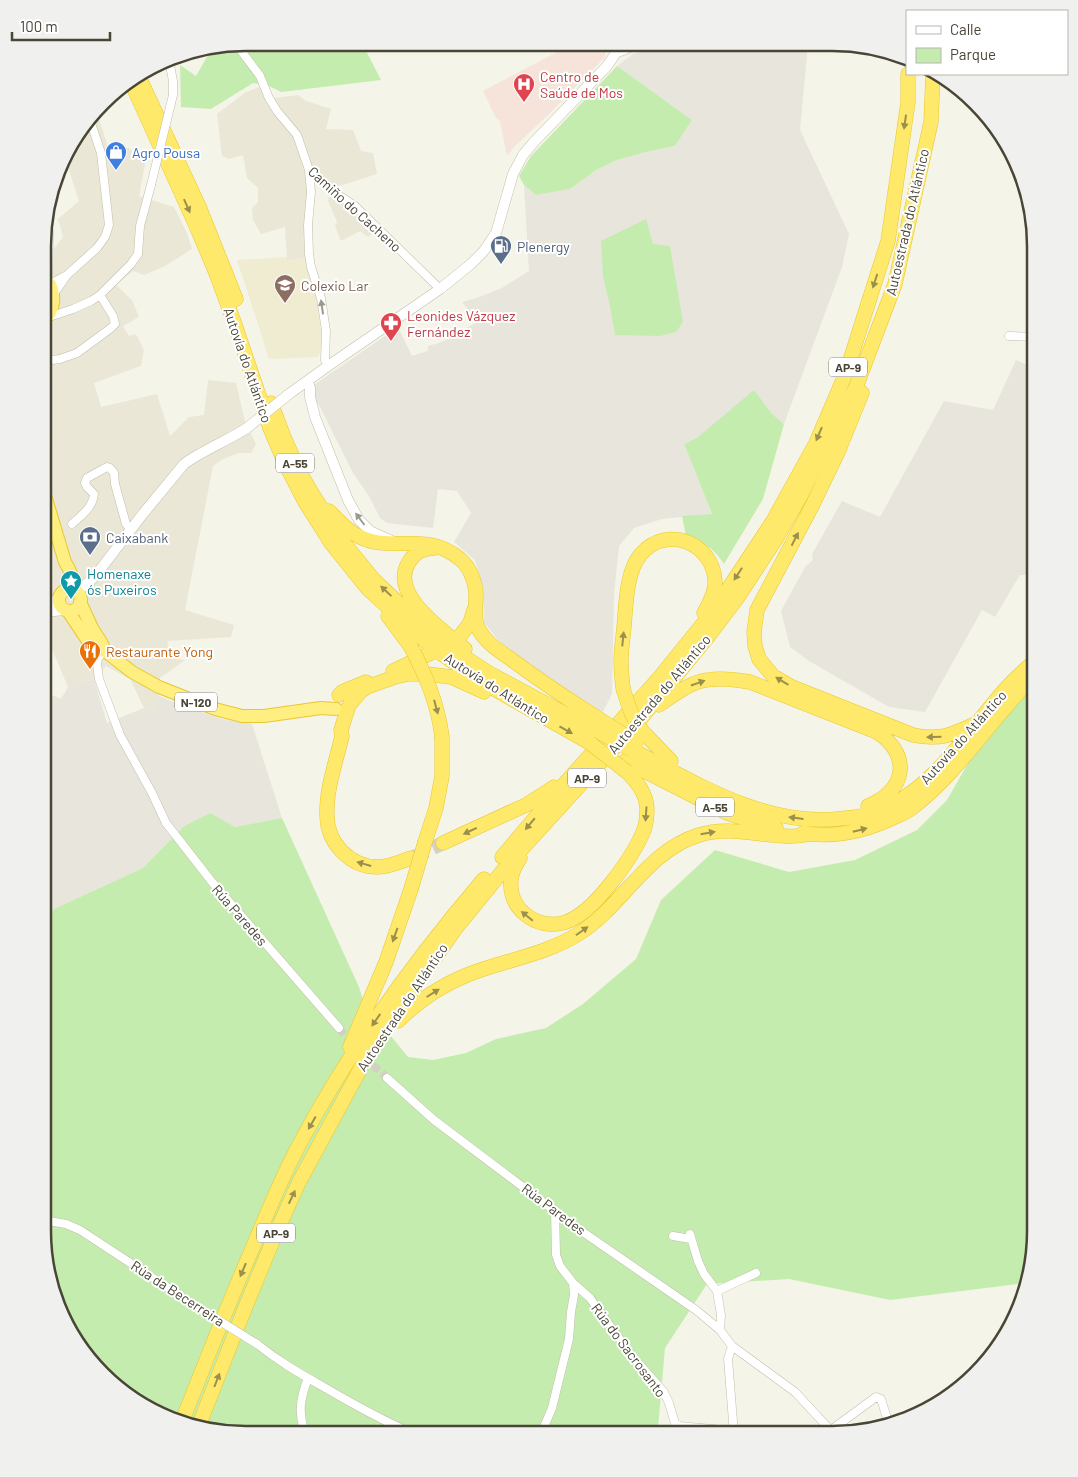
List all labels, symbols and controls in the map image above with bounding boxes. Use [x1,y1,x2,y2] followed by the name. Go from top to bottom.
[12,10,110,42] scale bar
[906,10,1068,75] legend
[20,17,58,35] text: 100 m
[950,20,982,38] text: Calle
[950,45,996,63] text: Parque
[540,68,623,101] place label: Centro de Saúde de Mos
[512,72,536,103] hospital icon: Centro de Saúde de Mos
[901,115,909,131] one-way arrow
[104,140,128,171] shop icon: Agro Pousa
[132,144,200,161] place label: Agro Pousa
[882,147,932,297] street label: Autoestrada do Atlántico
[305,163,405,255] street label: Camiño do Cacheno
[184,199,192,213] one-way arrow
[489,234,513,265] fuel station icon: Plenergy
[517,238,570,255] place label: Plenergy
[273,273,297,304] school or university icon: Colexio Lar
[871,274,878,289] one-way arrow
[301,277,368,294] place label: Colexio Lar
[318,299,326,315] one-way arrow
[220,305,276,425] street label: Autovía do Atlántico
[407,307,516,340] place label: Leonides Vázquez Fernández
[379,311,403,342] pharmacy icon: Leonides Vázquez Fernández
[829,358,867,377] road number: AP-9
[815,427,823,441] one-way arrow
[276,453,314,472] road number: A-55
[355,512,365,526] one-way arrow
[78,525,102,556] bank icon: Caixabank
[106,529,168,546] place label: Caixabank
[791,532,799,547] one-way arrow
[87,565,157,598] place label: Homenaxe ós Puxeiros
[733,568,743,581] one-way arrow
[59,569,83,600] place icon: Homenaxe ós Puxeiros
[381,585,393,597] one-way arrow
[604,631,714,757] street label: Autoestrada do Atlántico
[619,631,627,647] one-way arrow
[78,639,102,670] restaurant icon: Restaurante Yong
[106,643,213,660] place label: Restaurante Yong
[441,649,553,727] street label: Autovía do Atlántico
[776,677,789,686] one-way arrow
[691,678,706,686] one-way arrow
[916,686,1010,788] street label: Autovía do Atlántico
[175,692,217,712] road number: N-120
[433,700,441,715] one-way arrow
[560,725,573,734] one-way arrow
[925,733,941,741] one-way arrow
[568,768,606,788] road number: AP-9
[696,798,734,816] road number: A-55
[641,807,649,823] one-way arrow
[788,814,804,822] one-way arrow
[525,817,536,830] one-way arrow
[853,826,868,834] one-way arrow
[463,827,477,835] one-way arrow
[700,829,716,837] one-way arrow
[356,859,371,867] one-way arrow
[209,881,271,949] street label: Rúa Paredes
[521,910,534,921] one-way arrow
[575,926,589,936] one-way arrow
[391,928,399,943] one-way arrow
[353,940,451,1074] street label: Autoestrada do Atlántico
[426,988,439,997] one-way arrow
[371,1013,381,1027] one-way arrow
[308,1115,316,1130] one-way arrow
[519,1179,590,1239] street label: Rúa Paredes
[288,1190,296,1204] one-way arrow
[257,1224,295,1242] road number: AP-9
[128,1256,228,1330] street label: Rúa da Becerreira
[238,1263,246,1277] one-way arrow
[588,1300,670,1400] street label: Rúa do Sacrosanto
[214,1372,221,1387] one-way arrow

